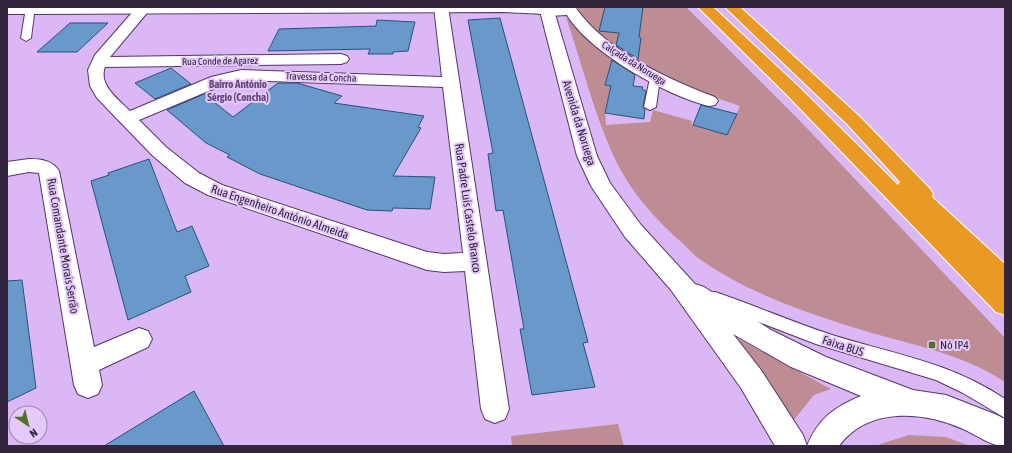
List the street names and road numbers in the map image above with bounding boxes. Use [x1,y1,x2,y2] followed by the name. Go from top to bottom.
[600,39,668,87] street label: Calçada da Noruega
[182,55,258,67] street label: Rua Conde de Agarez
[285,70,357,84] street label: Travessa da Concha
[559,79,599,167] street label: Avenida da Noruega
[452,142,484,274] street label: Rua Padre Luís Castelo Branco
[44,177,82,315] street label: Rua Comandante Morais Serrão
[209,182,351,242] street label: Rua Engenheiro António Almeida
[820,333,866,359] street label: Faixa BUS

